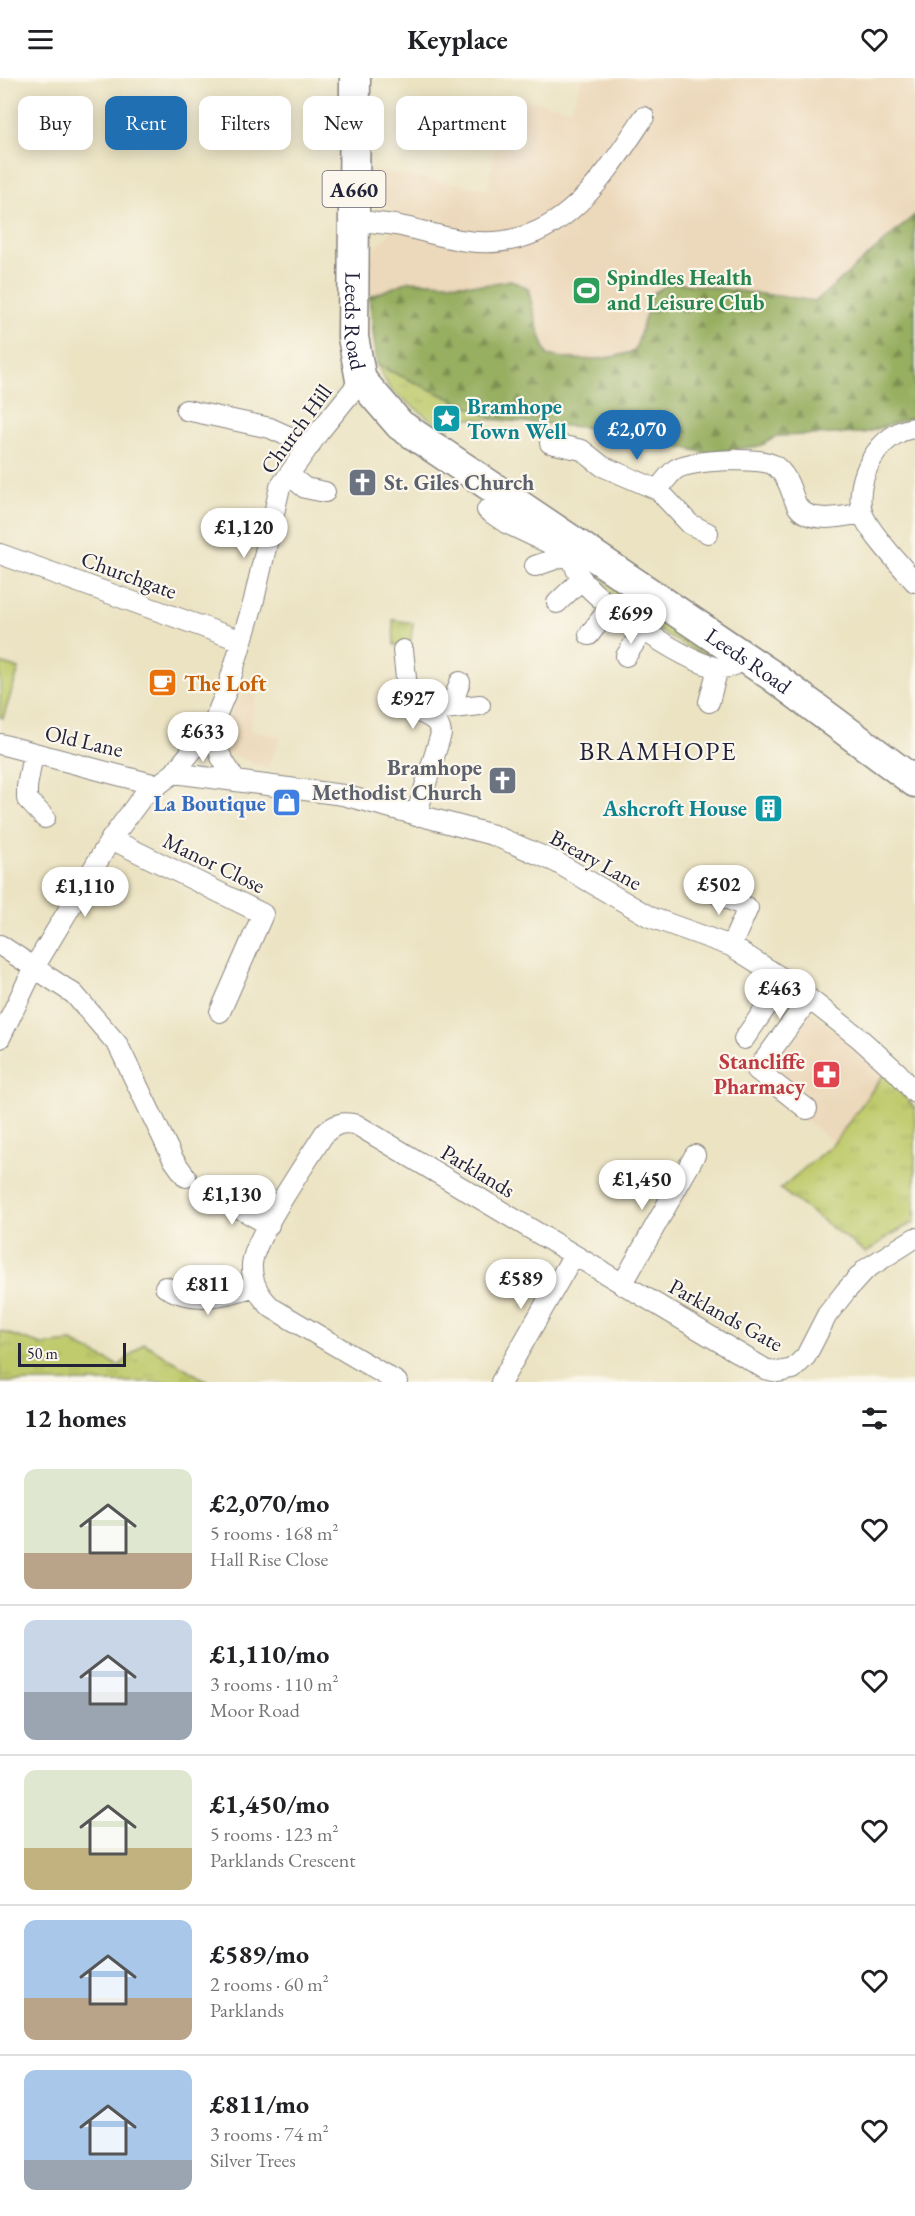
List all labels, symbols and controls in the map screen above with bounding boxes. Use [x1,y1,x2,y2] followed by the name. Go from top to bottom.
[407,22,508,57] text: Keyplace
[24,23,57,56] icon: menu
[858,23,891,56] icon: heart
[18,96,93,150] chip: Buy
[105,96,187,150] chip: Rent
[199,96,291,150] chip: Filters
[303,96,384,150] chip: New
[396,96,527,150] chip: Apartment
[322,171,386,207] road number: A660
[607,263,764,317] place label: Spindles Health and Leisure Club
[338,272,373,373] street label: Leeds Road
[570,274,602,306] sports icon: Spindles Health and Leisure Club
[254,378,338,480] street label: Church Hill
[467,392,567,446] place label: Bramhope Town Well
[430,403,462,435] place icon: Bramhope Town Well
[588,410,686,461] pin: £2,070
[608,416,666,442] text: £2,070
[347,466,379,498] church icon: St. Giles Church
[384,468,534,497] place label: St. Giles Church
[195,508,293,559] pin: £1,120
[215,514,273,540] text: £1,120
[77,544,181,606] street label: Churchgate
[595,594,667,645] pin: £699
[609,600,653,626] text: £699
[700,621,798,701] street label: Leeds Road
[147,667,179,699] cafe icon: The Loft
[184,669,267,698] place label: The Loft
[377,679,449,730] pin: £927
[391,685,435,711] text: £927
[167,712,239,763] pin: £633
[42,718,126,764] street label: Old Lane
[181,718,225,744] text: £633
[579,734,737,768] district label: BRAMHOPE
[311,753,482,807] place label: Bramhope Methodist Church
[487,764,519,796] church icon: Bramhope Methodist Church
[271,787,303,819] shop icon: La Boutique
[153,789,266,818] place label: La Boutique
[752,792,784,824] building icon: Ashcroft House
[602,794,747,823] place label: Ashcroft House
[545,823,647,897] street label: Breary Lane
[158,826,270,900] street label: Manor Close
[683,865,755,916] pin: £502
[36,867,134,918] pin: £1,110
[697,871,741,897] text: £502
[56,873,114,899] text: £1,110
[744,969,816,1020] pin: £463
[758,975,802,1001] text: £463
[714,1047,805,1101] place label: Stancliffe Pharmacy
[810,1058,842,1090] pharmacy icon: Stancliffe Pharmacy
[436,1138,520,1204] street label: Parklands
[593,1160,691,1211] pin: £1,450
[613,1166,671,1192] text: £1,450
[183,1175,281,1226] pin: £1,130
[203,1181,261,1207] text: £1,130
[485,1259,557,1310] pin: £589
[172,1265,244,1316] pin: £811
[499,1265,543,1291] text: £589
[186,1271,230,1297] text: £811
[664,1272,789,1358] street label: Parklands Gate
[18,1340,126,1368] scale bar
[27,1343,58,1364] text: 50 m
[24,1401,126,1435] text: 12 homes
[858,1402,891,1435] icon: filters
[210,1486,329,1520] text: £2,070/mo
[72,1493,144,1565] icon: home
[858,1513,891,1546] icon: heart
[210,1520,338,1546] text: 5 rooms · 168 m²
[210,1546,328,1572] text: Hall Rise Close
[210,1637,329,1671] text: £1,110/mo
[72,1644,144,1716] icon: home
[858,1664,891,1697] icon: heart
[210,1671,338,1697] text: 3 rooms · 110 m²
[210,1697,300,1723] text: Moor Road
[210,1787,329,1821] text: £1,450/mo
[72,1794,144,1866] icon: home
[858,1814,891,1847] icon: heart
[210,1821,338,1847] text: 5 rooms · 123 m²
[210,1847,356,1873] text: Parklands Crescent
[210,1937,309,1971] text: £589/mo
[72,1944,144,2016] icon: home
[858,1964,891,1997] icon: heart
[210,1971,329,1997] text: 2 rooms · 60 m²
[210,1997,284,2023] text: Parklands
[210,2087,309,2121] text: £811/mo
[72,2094,144,2166] icon: home
[858,2114,891,2147] icon: heart
[210,2121,329,2147] text: 3 rooms · 74 m²
[210,2147,296,2173] text: Silver Trees

